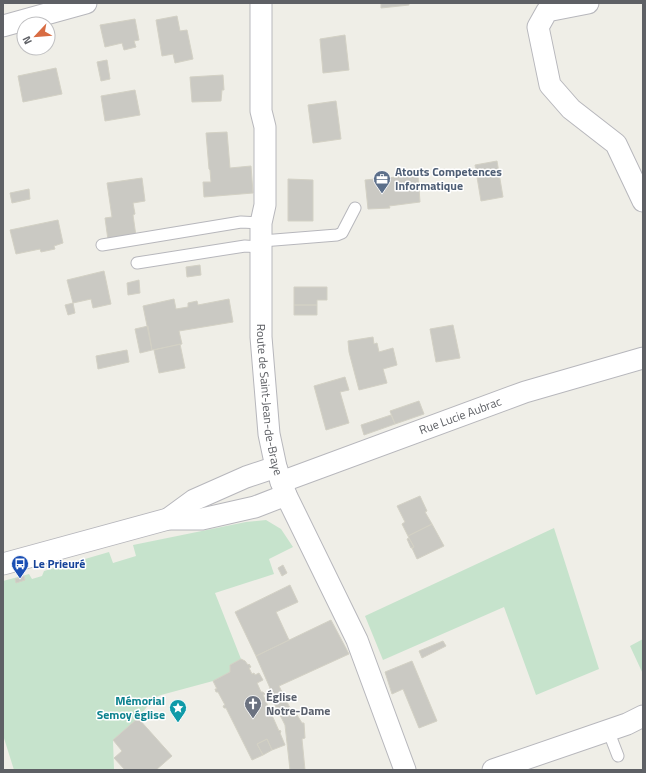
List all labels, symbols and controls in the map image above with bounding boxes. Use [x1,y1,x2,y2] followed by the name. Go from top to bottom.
[16,16,56,56] north arrow
[18,33,36,47] text: N
[395,162,502,195] place label: Atouts Competences Informatique
[372,169,392,194] office icon: Atouts Competences Informatique
[252,324,288,478] street label: Route de Saint-Jean-de-Braye
[416,392,504,439] street label: Rue Lucie Aubrac
[10,554,30,579] bus stop icon: Le Prieuré
[33,554,85,573] place label: Le Prieuré
[266,687,330,720] place label: Église Notre-Dame
[97,691,165,724] place label: Mémorial Semoy église
[243,694,263,719] church icon: Église Notre-Dame
[168,698,188,723] place icon: Mémorial Semoy église

